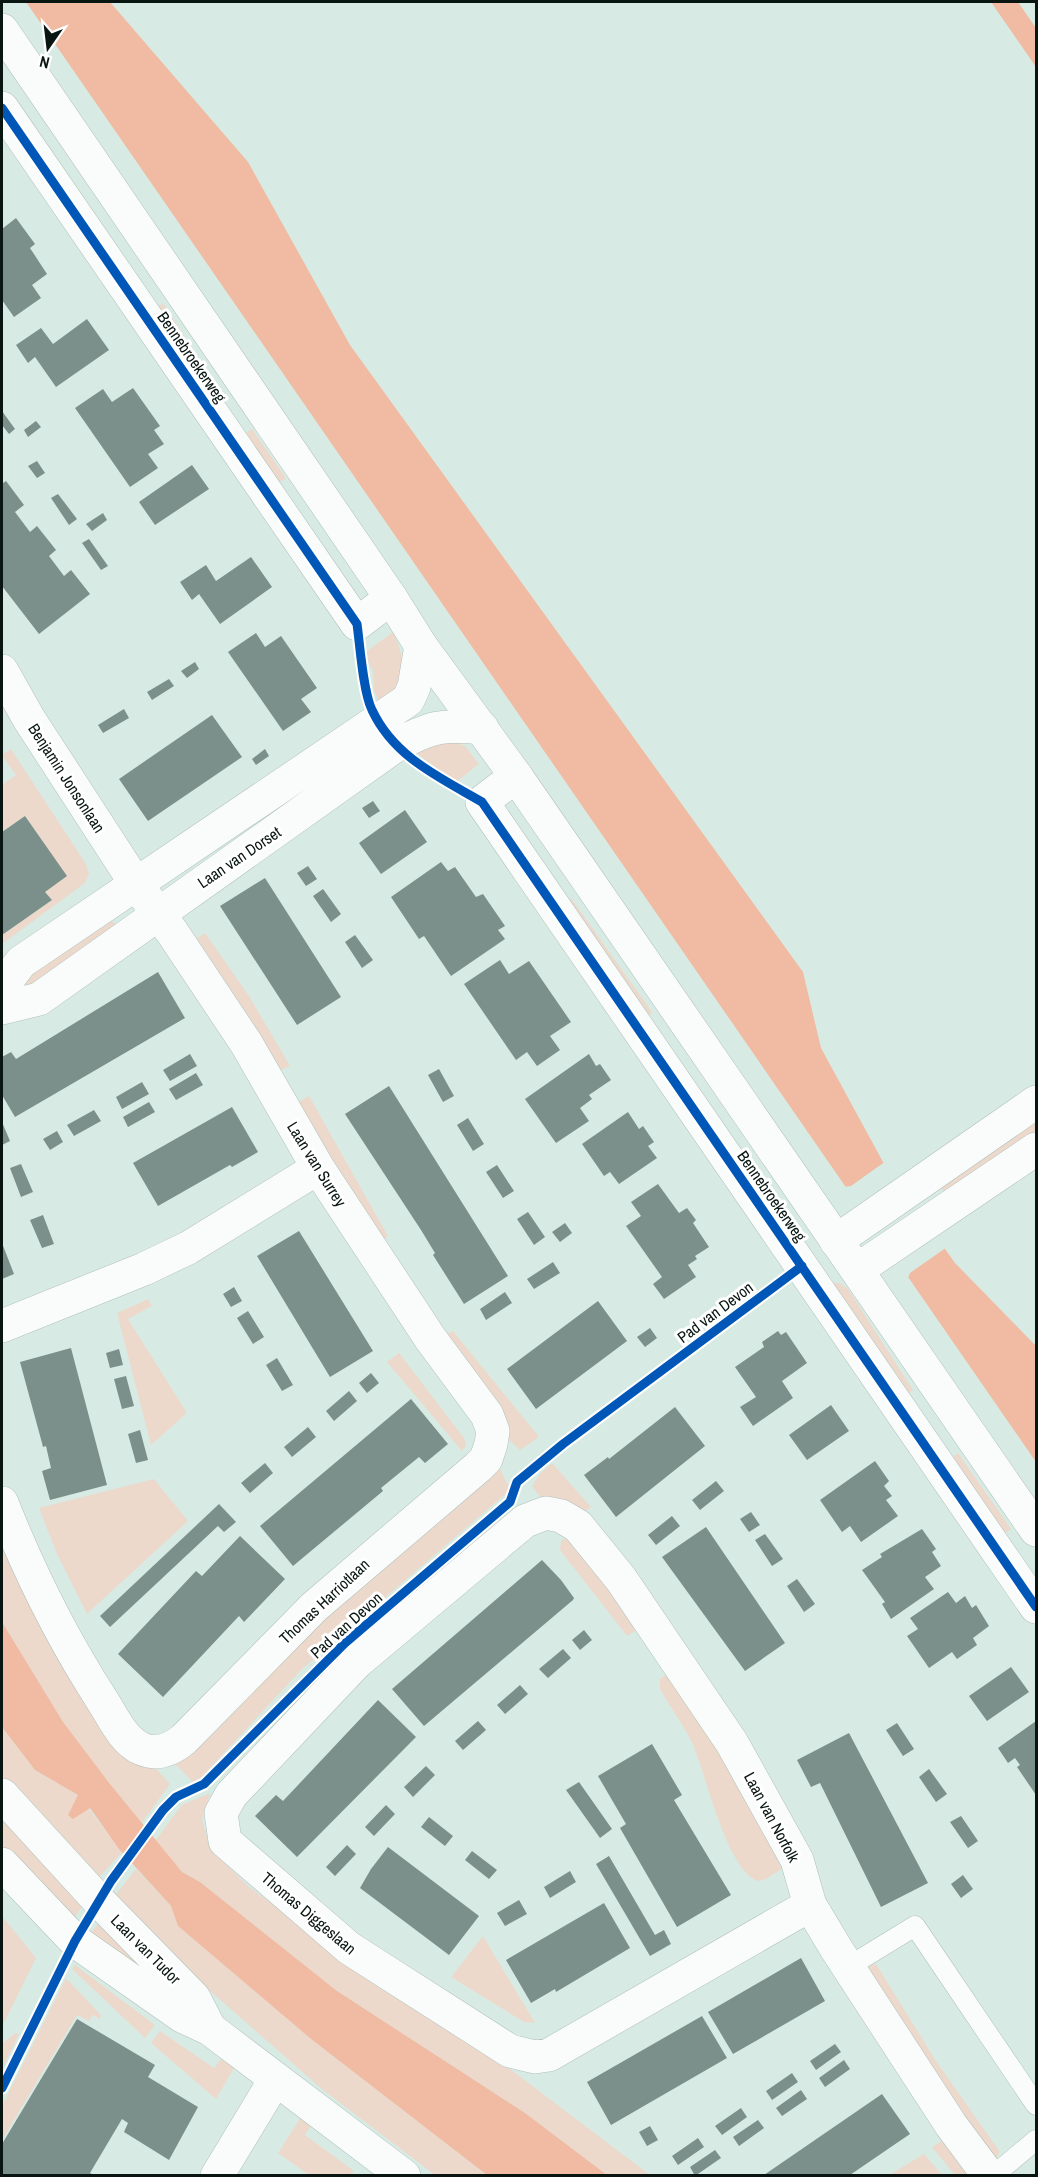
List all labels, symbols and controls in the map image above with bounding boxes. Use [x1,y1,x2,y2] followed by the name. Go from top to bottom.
[18,18,78,78] north arrow
[37,51,52,74] text: N
[152,307,232,407] street label: Bennebroekerweg
[23,719,111,837] street label: Benjamin Jonsonlaan
[193,821,285,893] street label: Laan van Dorset
[282,1117,352,1211] street label: Laan van Surrey
[732,1146,812,1246] street label: Bennebroekerweg
[673,1276,757,1348] street label: Pad van Devon
[274,1553,374,1649] street label: Thomas Harriotlaan
[305,1587,387,1663] street label: Pad van Devon
[739,1768,805,1866] street label: Laan van Norfolk
[257,1867,361,1959] street label: Thomas Diggeslaan
[106,1909,186,1989] street label: Laan van Tudor

